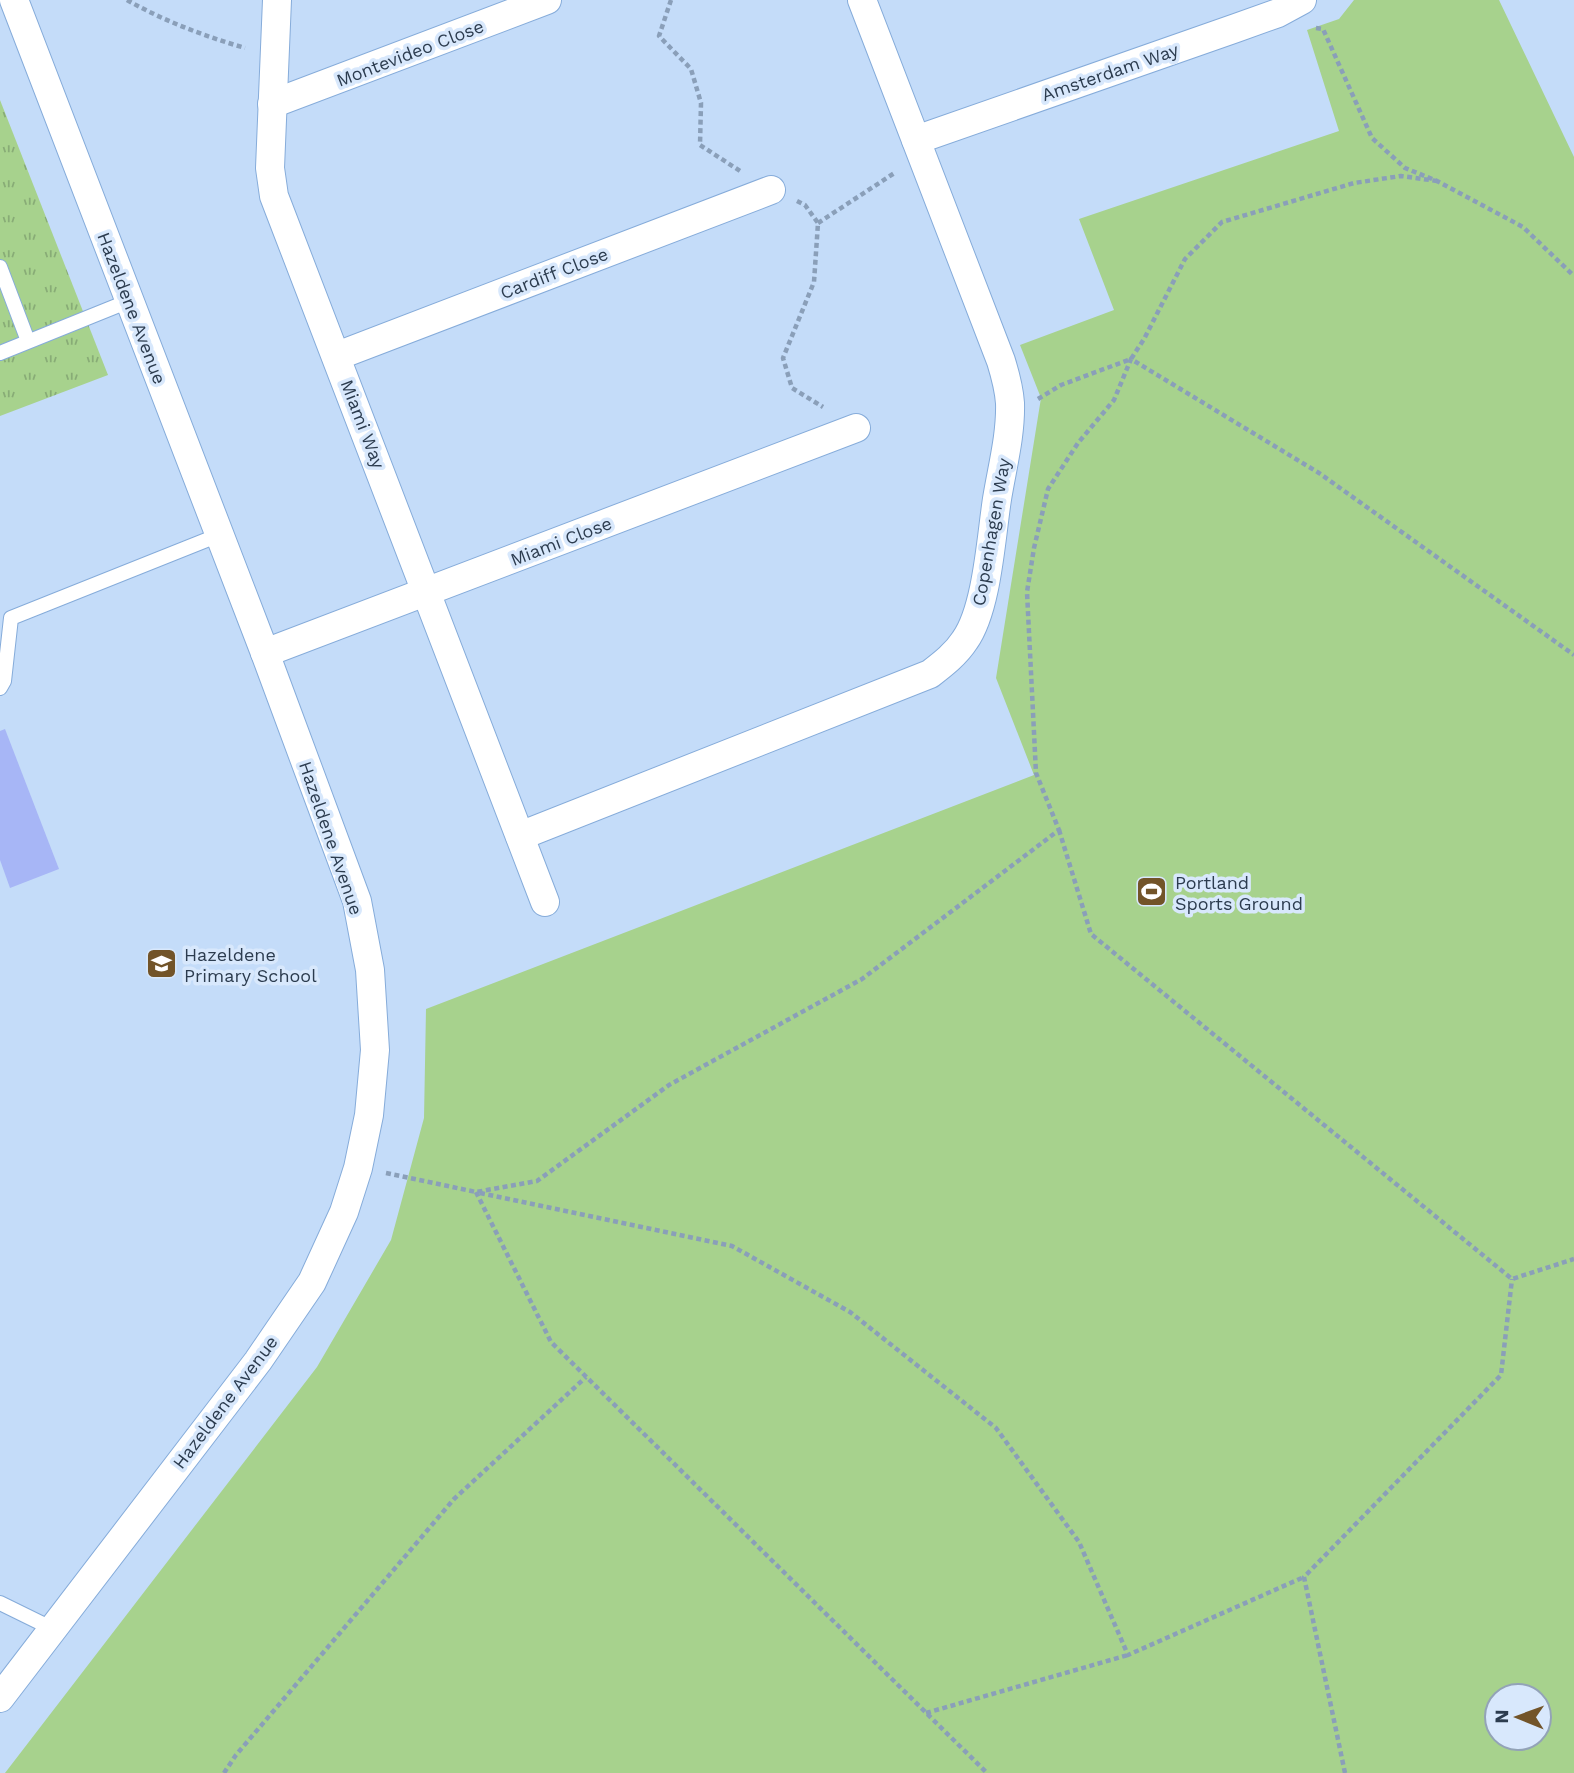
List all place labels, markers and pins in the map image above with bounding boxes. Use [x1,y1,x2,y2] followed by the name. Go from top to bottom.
[1175,872,1303,914] place label: Portland Sports Ground
[1135,875,1169,909] sports icon: Portland Sports Ground
[184,944,317,986] place label: Hazeldene Primary School
[144,947,178,981] school or university icon: Hazeldene Primary School

